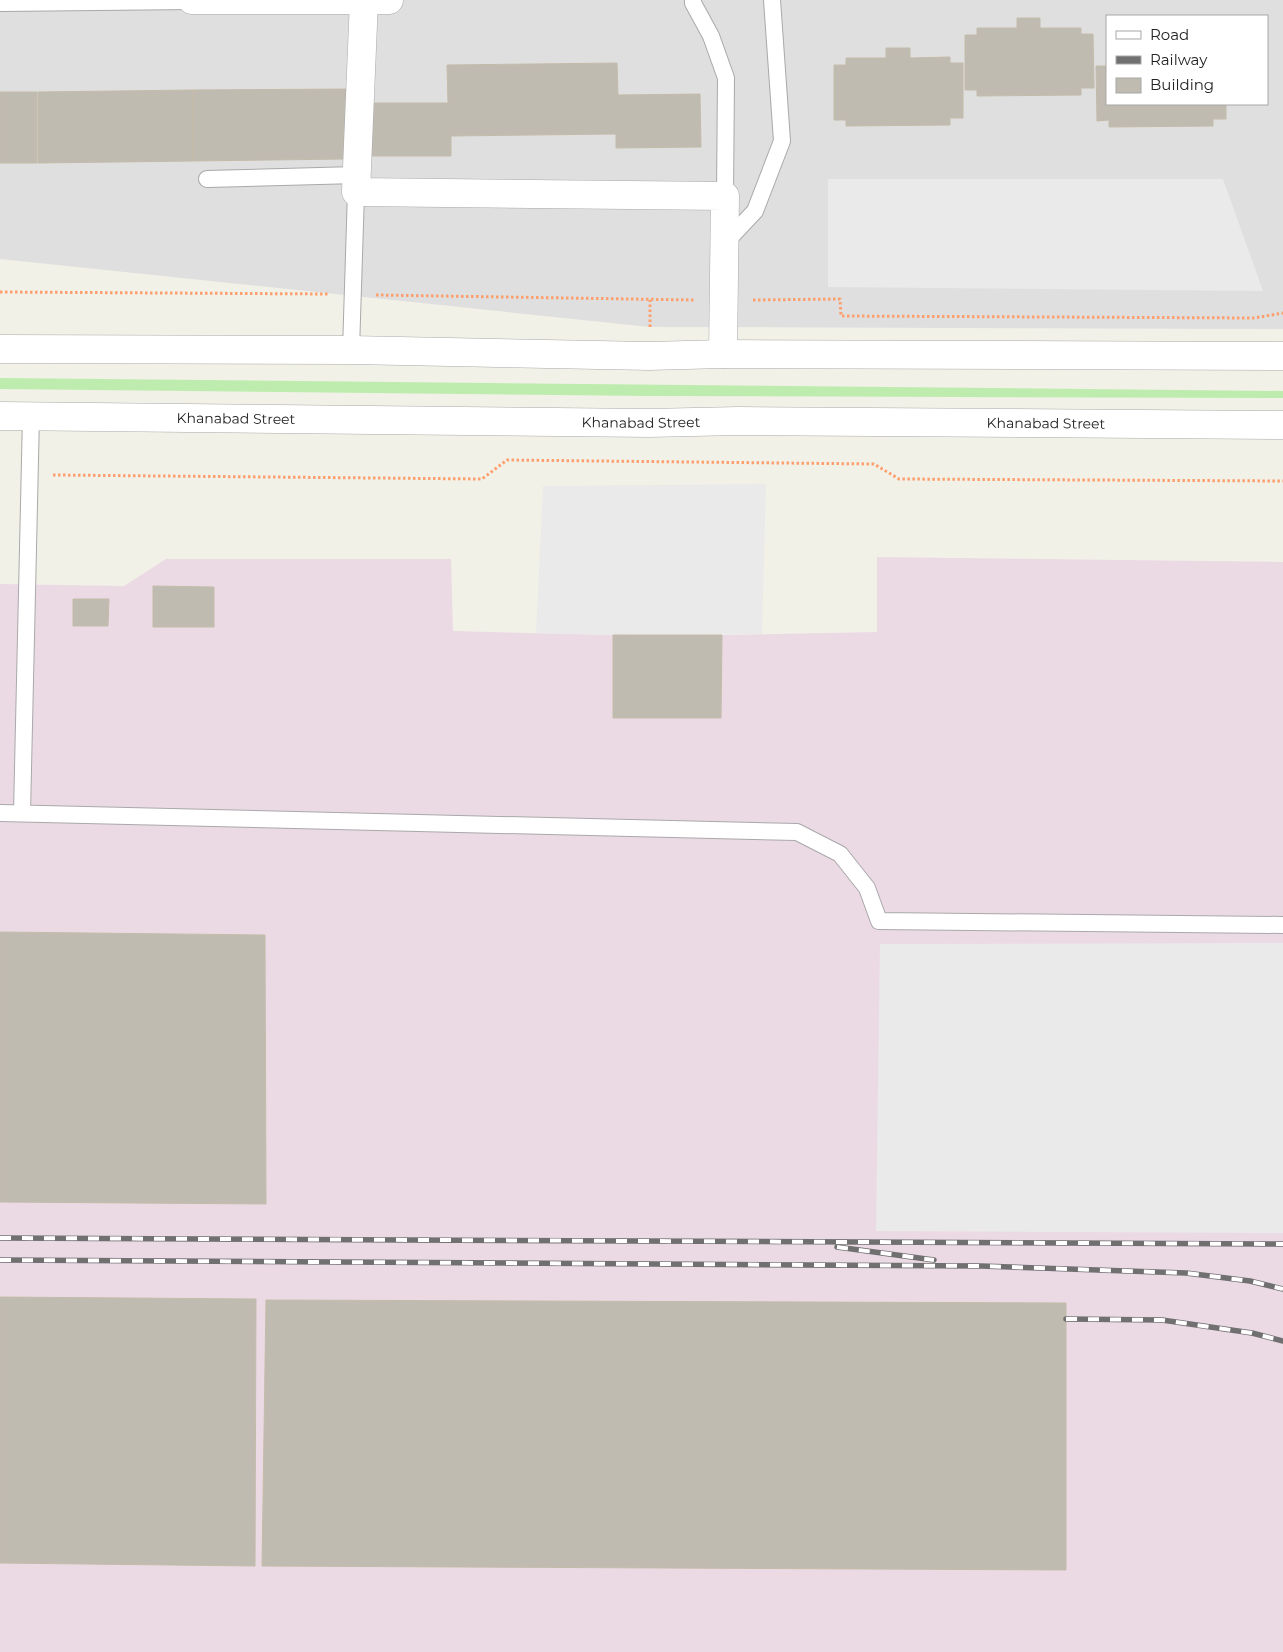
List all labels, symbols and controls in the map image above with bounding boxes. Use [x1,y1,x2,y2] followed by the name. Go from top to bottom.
[1106,15,1268,105] legend
[1150,25,1189,44] text: Road
[1150,50,1208,69] text: Railway
[1150,75,1214,94] text: Building
[177,409,296,428] street label: Khanabad Street
[582,413,701,432] street label: Khanabad Street
[987,414,1106,433] street label: Khanabad Street

